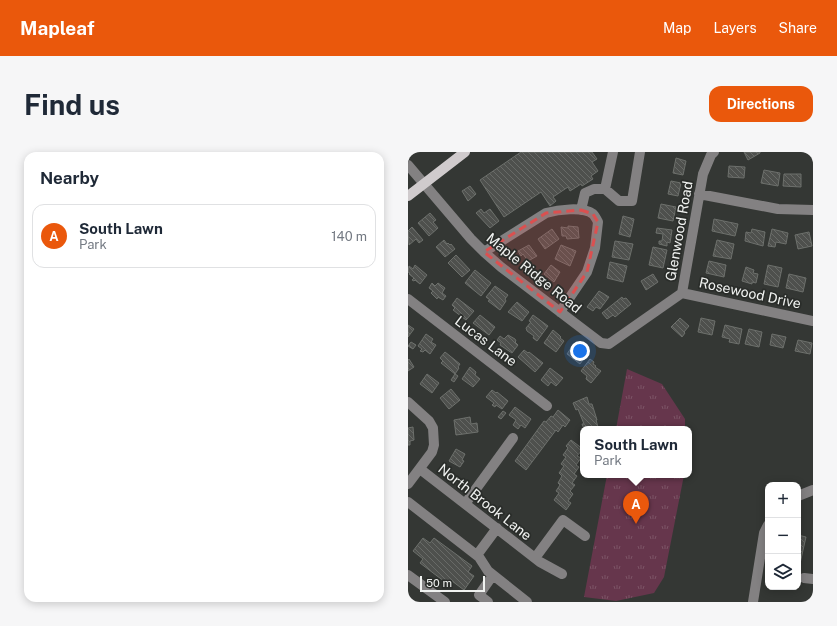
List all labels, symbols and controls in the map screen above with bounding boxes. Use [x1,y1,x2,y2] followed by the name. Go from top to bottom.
[20,17,94,39] text: Mapleaf
[663,20,691,36] text: Map
[713,20,757,36] text: Layers
[779,20,817,36] text: Share
[709,86,813,122] button: Directions
[24,88,120,121] text: Find us
[40,168,99,188] text: Nearby
[662,180,696,282] street label: Glenwood Road
[79,220,163,237] text: South Lawn
[49,229,59,244] text: A
[331,229,367,244] text: 140 m
[483,230,585,316] street label: Maple Ridge Road
[79,237,107,252] text: Park
[698,274,803,312] street label: Rosewood Drive
[452,312,520,370] street label: Lucas Lane
[570,341,590,361] your location
[580,426,692,478] popup
[594,436,678,453] text: South Lawn
[594,453,622,468] text: Park
[435,461,535,543] street label: North Brook Lane
[765,482,801,590] map controls
[765,482,801,518] button: +
[623,491,649,524] pin: A
[765,518,801,554] button: −
[765,554,801,590] button: layers
[420,574,485,593] scale bar
[426,577,452,589] text: 50 m

